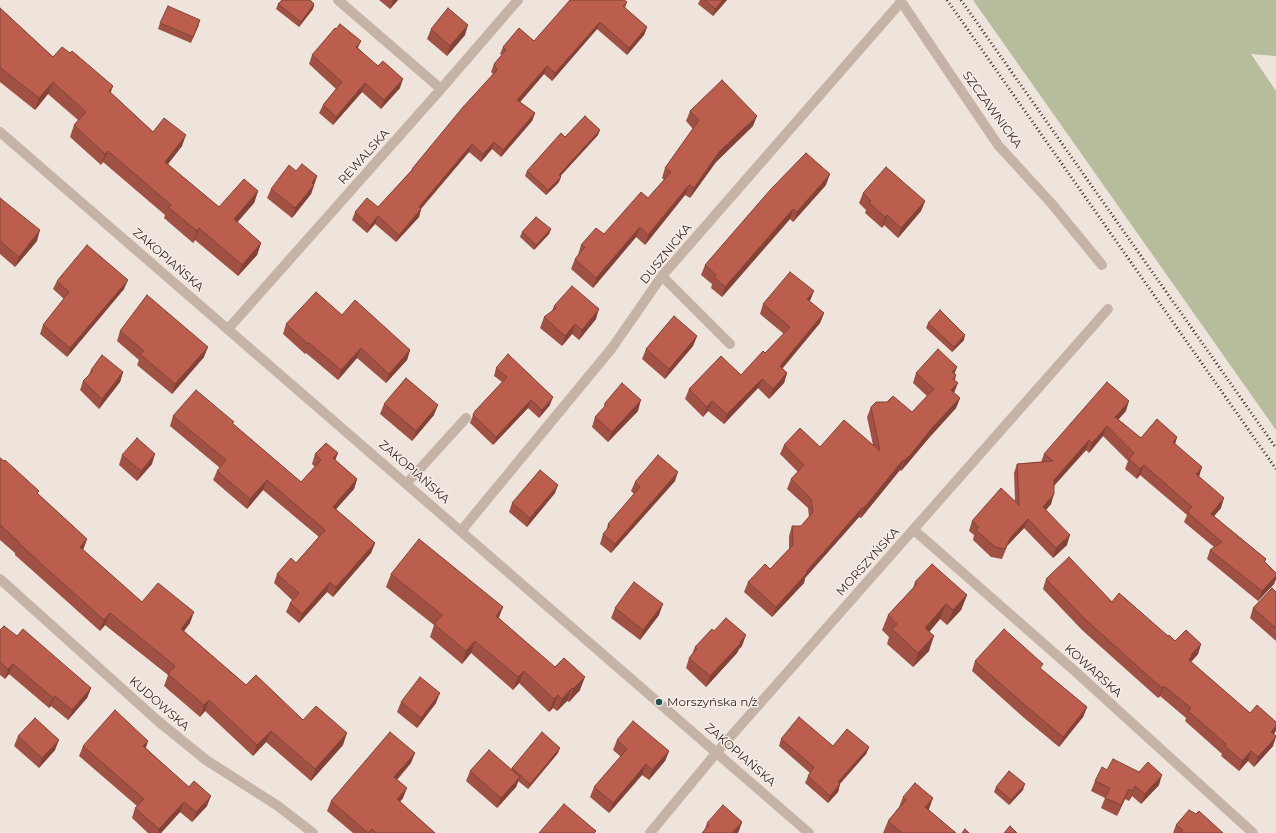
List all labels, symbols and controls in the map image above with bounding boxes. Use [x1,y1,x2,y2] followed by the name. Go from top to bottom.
[959,69,1025,151] street label: SZCZAWNICKA
[335,126,393,188] street label: REWALSKA
[637,221,695,287] street label: DUSZNICKA
[130,225,206,295] street label: ZAKOPIAŃSKA
[376,437,452,507] street label: ZAKOPIAŃSKA
[834,525,902,599] street label: MORSZYŃSKA
[1061,641,1125,701] street label: KOWARSKA
[126,674,192,734] street label: KUDOWSKA
[667,695,758,709] place label: Morszyńska n/ż
[654,697,664,707] marker: Morszyńska n/ż
[702,720,778,790] street label: ZAKOPIAŃSKA

